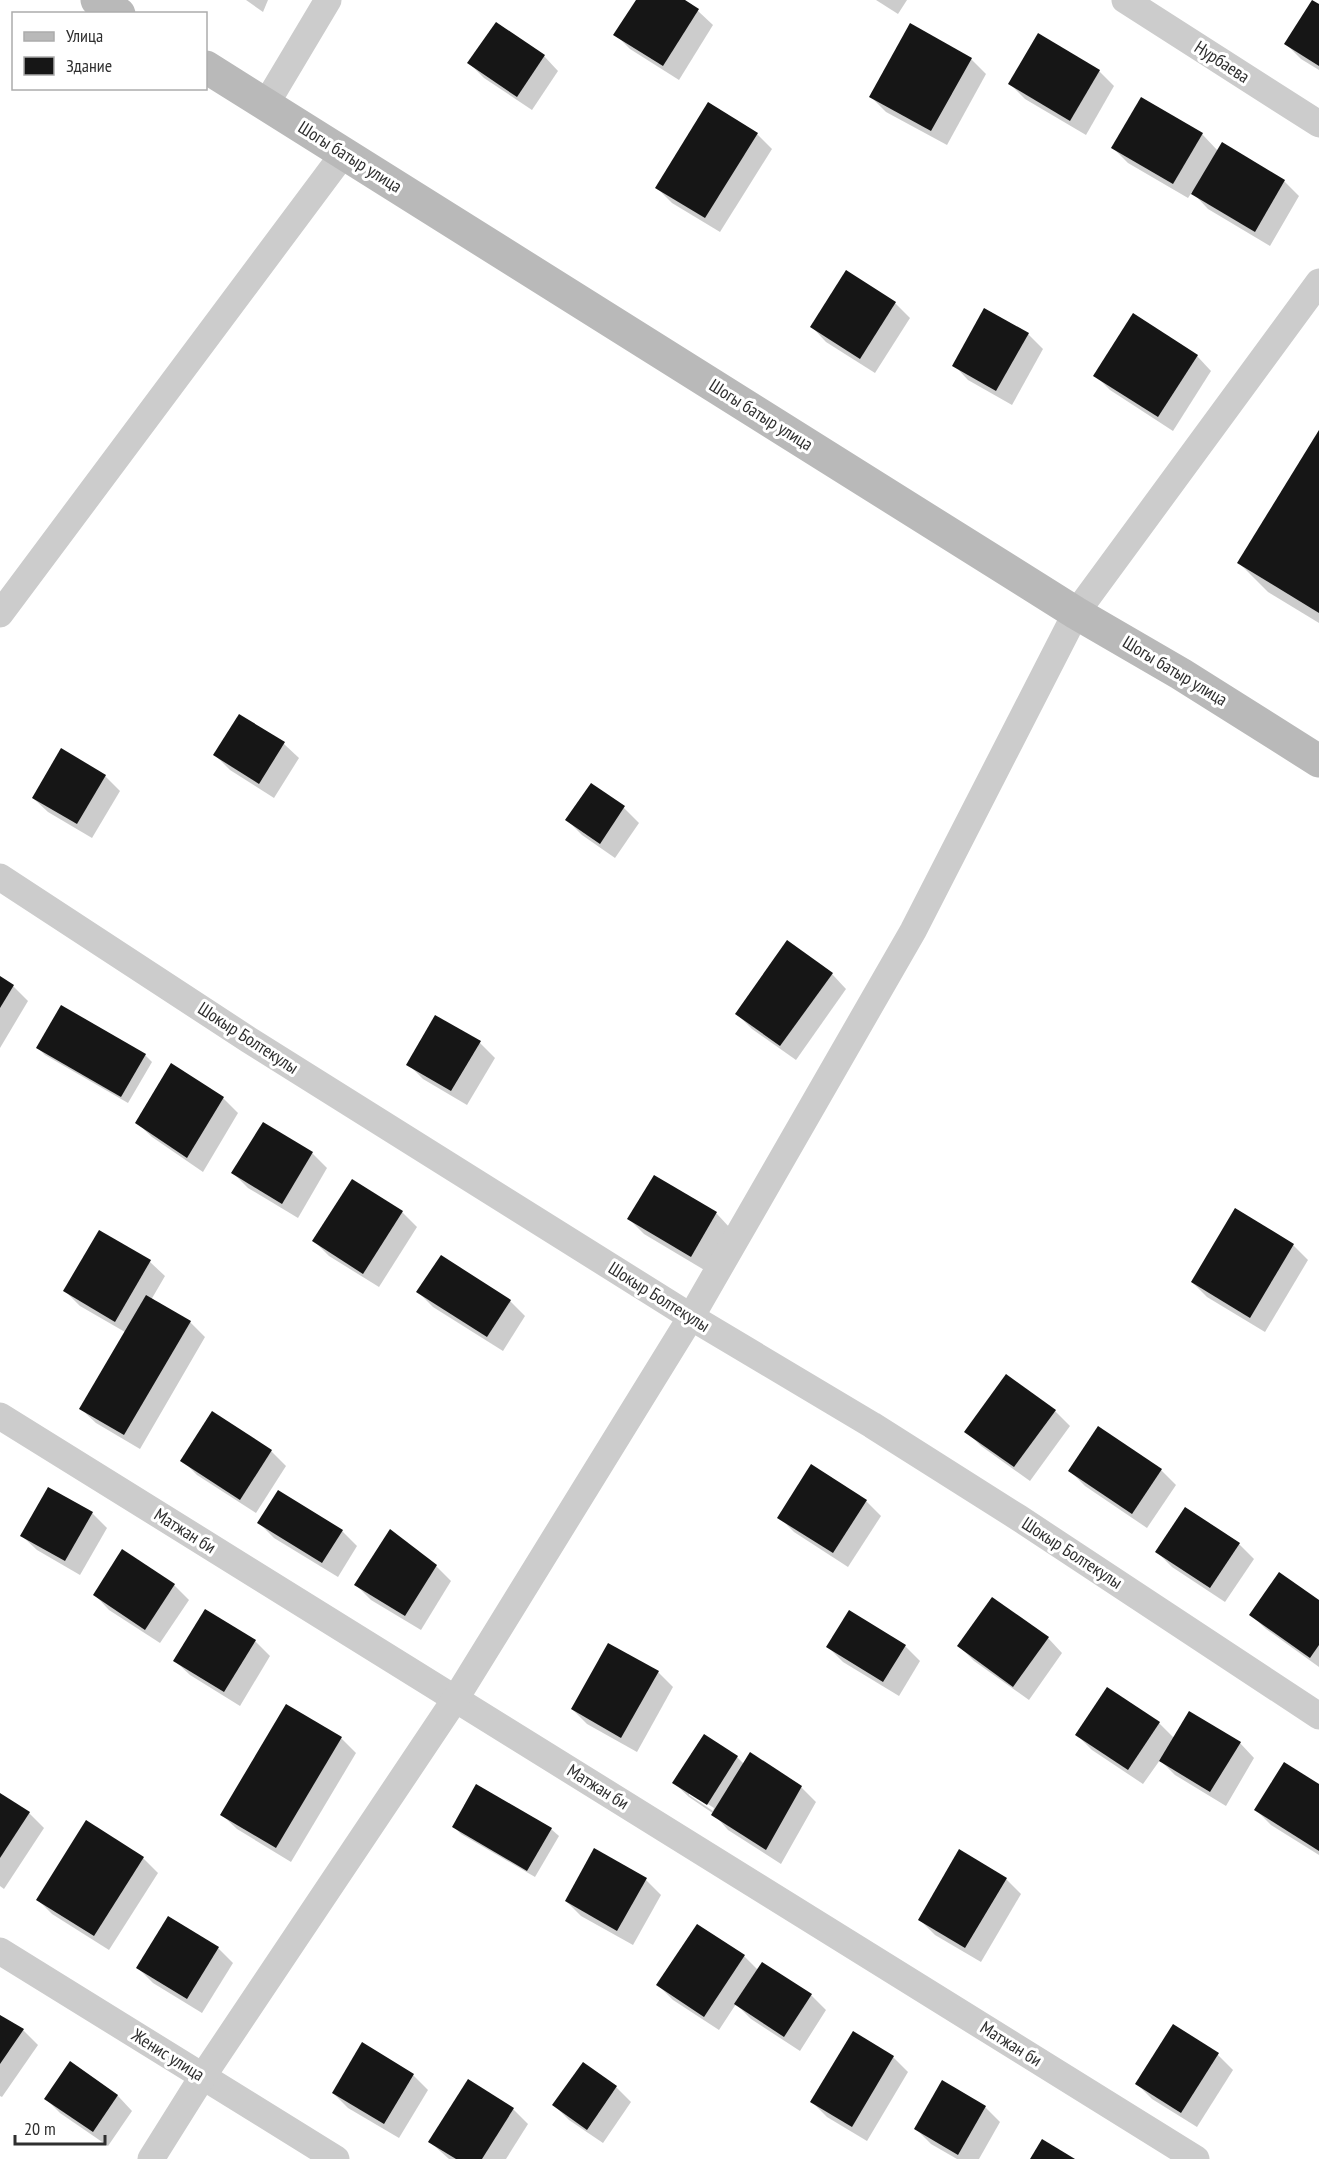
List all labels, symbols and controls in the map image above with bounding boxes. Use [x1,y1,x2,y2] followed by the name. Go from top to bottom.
[12,12,207,90] legend
[66,24,103,47] text: Улица
[1190,35,1254,88] street label: Нурбаева
[66,54,112,77] text: Здание
[294,116,406,198] street label: Шогы батыр улица
[705,374,817,456] street label: Шогы батыр улица
[1119,630,1232,711] street label: Шогы батыр улица
[194,997,303,1079] street label: Шокыр Болтекулы
[604,1256,714,1337] street label: Шокыр Болтекулы
[150,1503,220,1559] street label: Матжан би
[1018,1512,1127,1594] street label: Шокыр Болтекулы
[563,1759,633,1815] street label: Матжан би
[976,2016,1046,2072] street label: Матжан би
[127,2023,209,2086] street label: Женис улица
[15,2108,105,2146] scale bar
[24,2117,56,2140] text: 20 m

